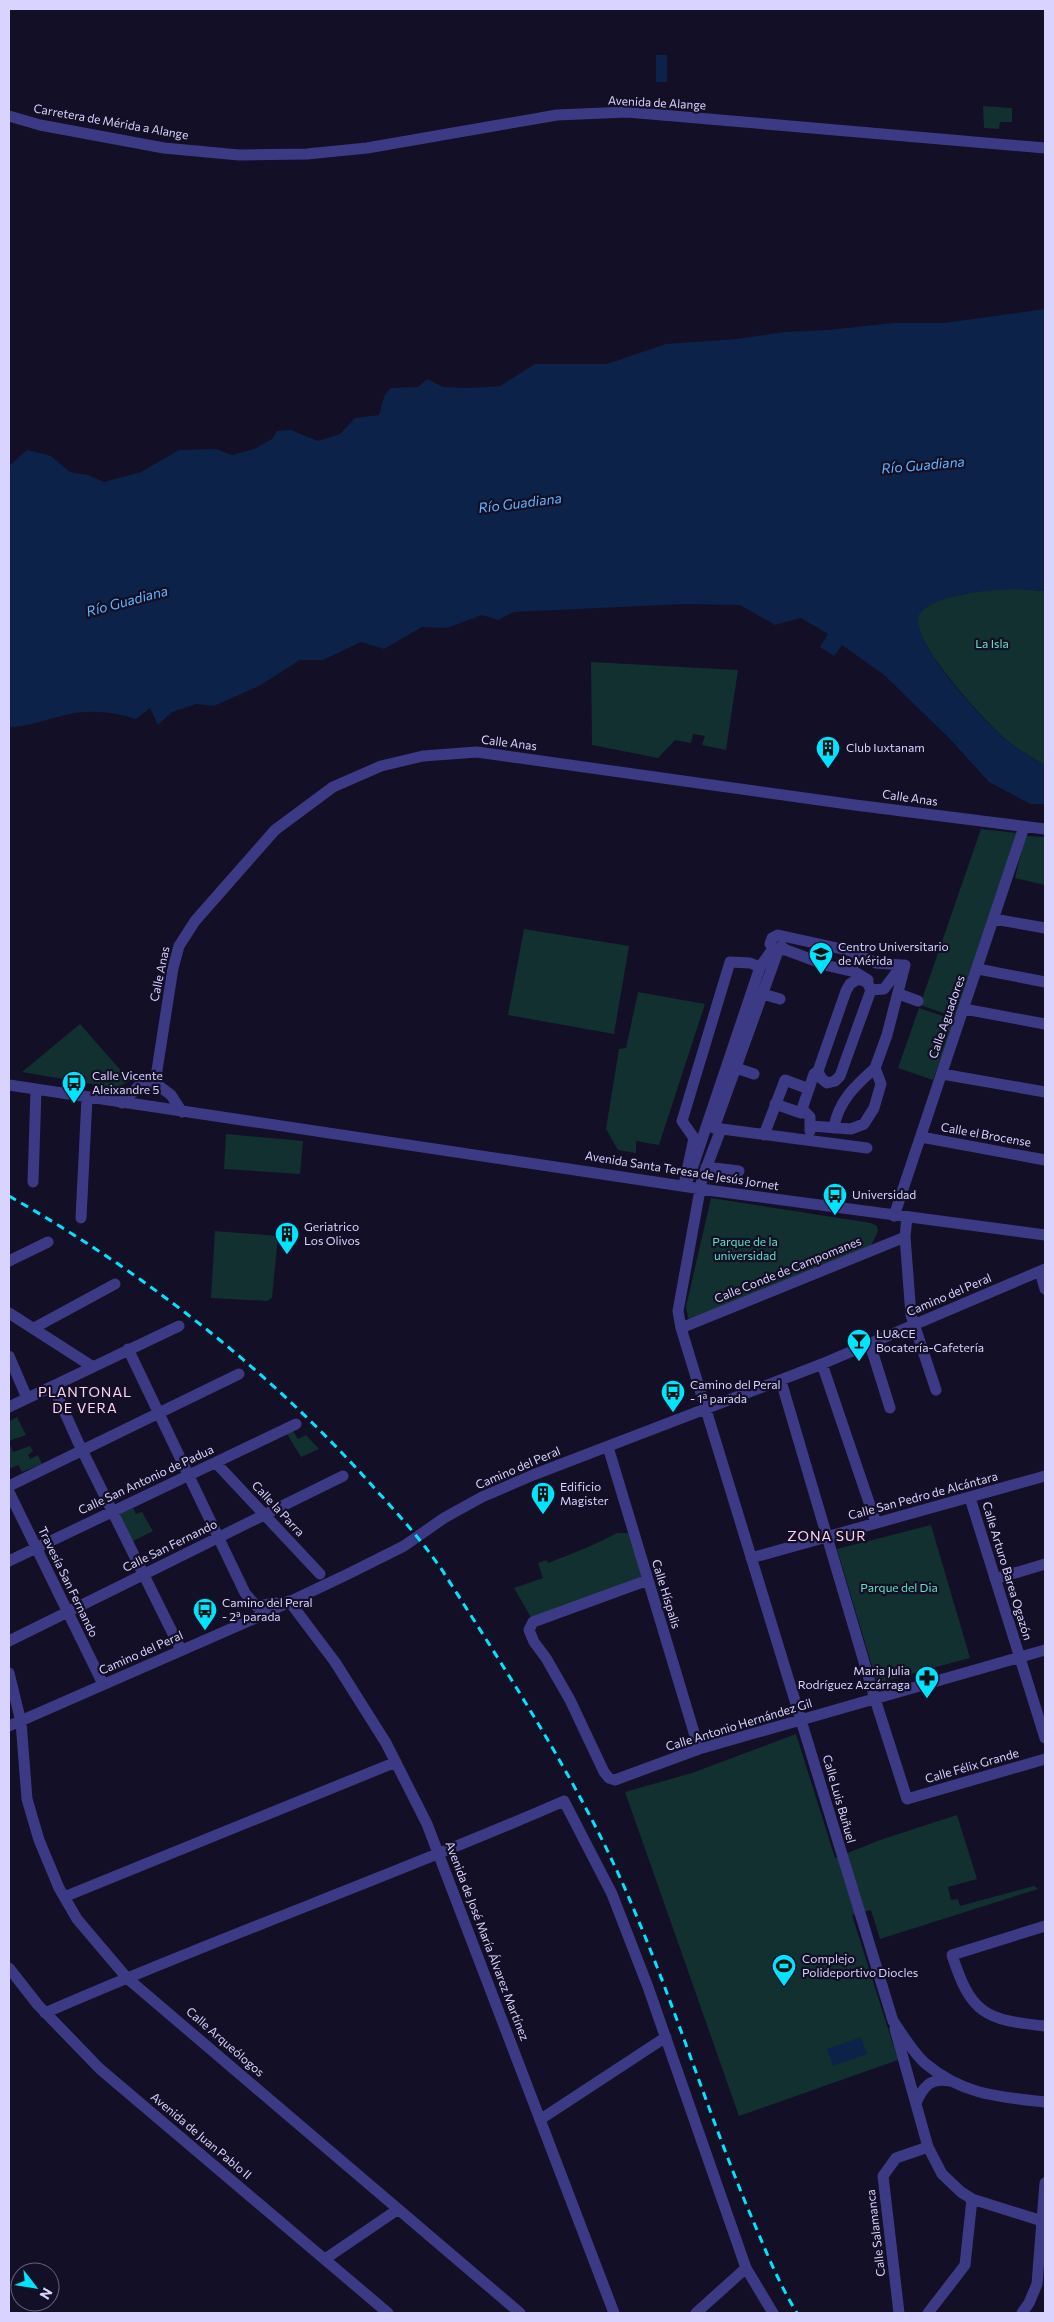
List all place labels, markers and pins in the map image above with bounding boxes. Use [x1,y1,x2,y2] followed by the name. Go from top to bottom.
[815,735,841,769] building icon: Club Iuxtanam
[846,740,925,754] place label: Club Iuxtanam
[838,939,949,967] place label: Centro Universitario de Mérida
[808,941,834,975] school or university icon: Centro Universitario de Mérida
[92,1068,163,1096] place label: Calle Vicente Aleixandre 5
[61,1070,87,1104] bus stop icon: Calle Vicente Aleixandre 5
[822,1182,848,1216] bus stop icon: Universidad
[852,1187,916,1201] place label: Universidad
[304,1219,360,1247] place label: Geriatrico Los Olivos
[274,1221,300,1255] building icon: Geriatrico Los Olivos
[876,1326,984,1354] place label: LU&CE Bocatería-Cafetería
[846,1328,872,1362] bar icon: LU&CE Bocatería-Cafetería
[690,1377,781,1405] place label: Camino del Peral - 1ª parada
[660,1379,686,1413] bus stop icon: Camino del Peral - 1ª parada
[560,1479,609,1507] place label: Edificio Magister
[530,1481,556,1515] building icon: Edificio Magister
[222,1595,313,1623] place label: Camino del Peral - 2ª parada
[192,1597,218,1631] bus stop icon: Camino del Peral - 2ª parada
[798,1663,910,1691] place label: Maria Julia Rodríguez Azcárraga
[914,1665,940,1699] pharmacy icon: Maria Julia Rodríguez Azcárraga
[802,1951,918,1979] place label: Complejo Polideportivo Diocles
[771,1953,797,1987] sports icon: Complejo Polideportivo Diocles

